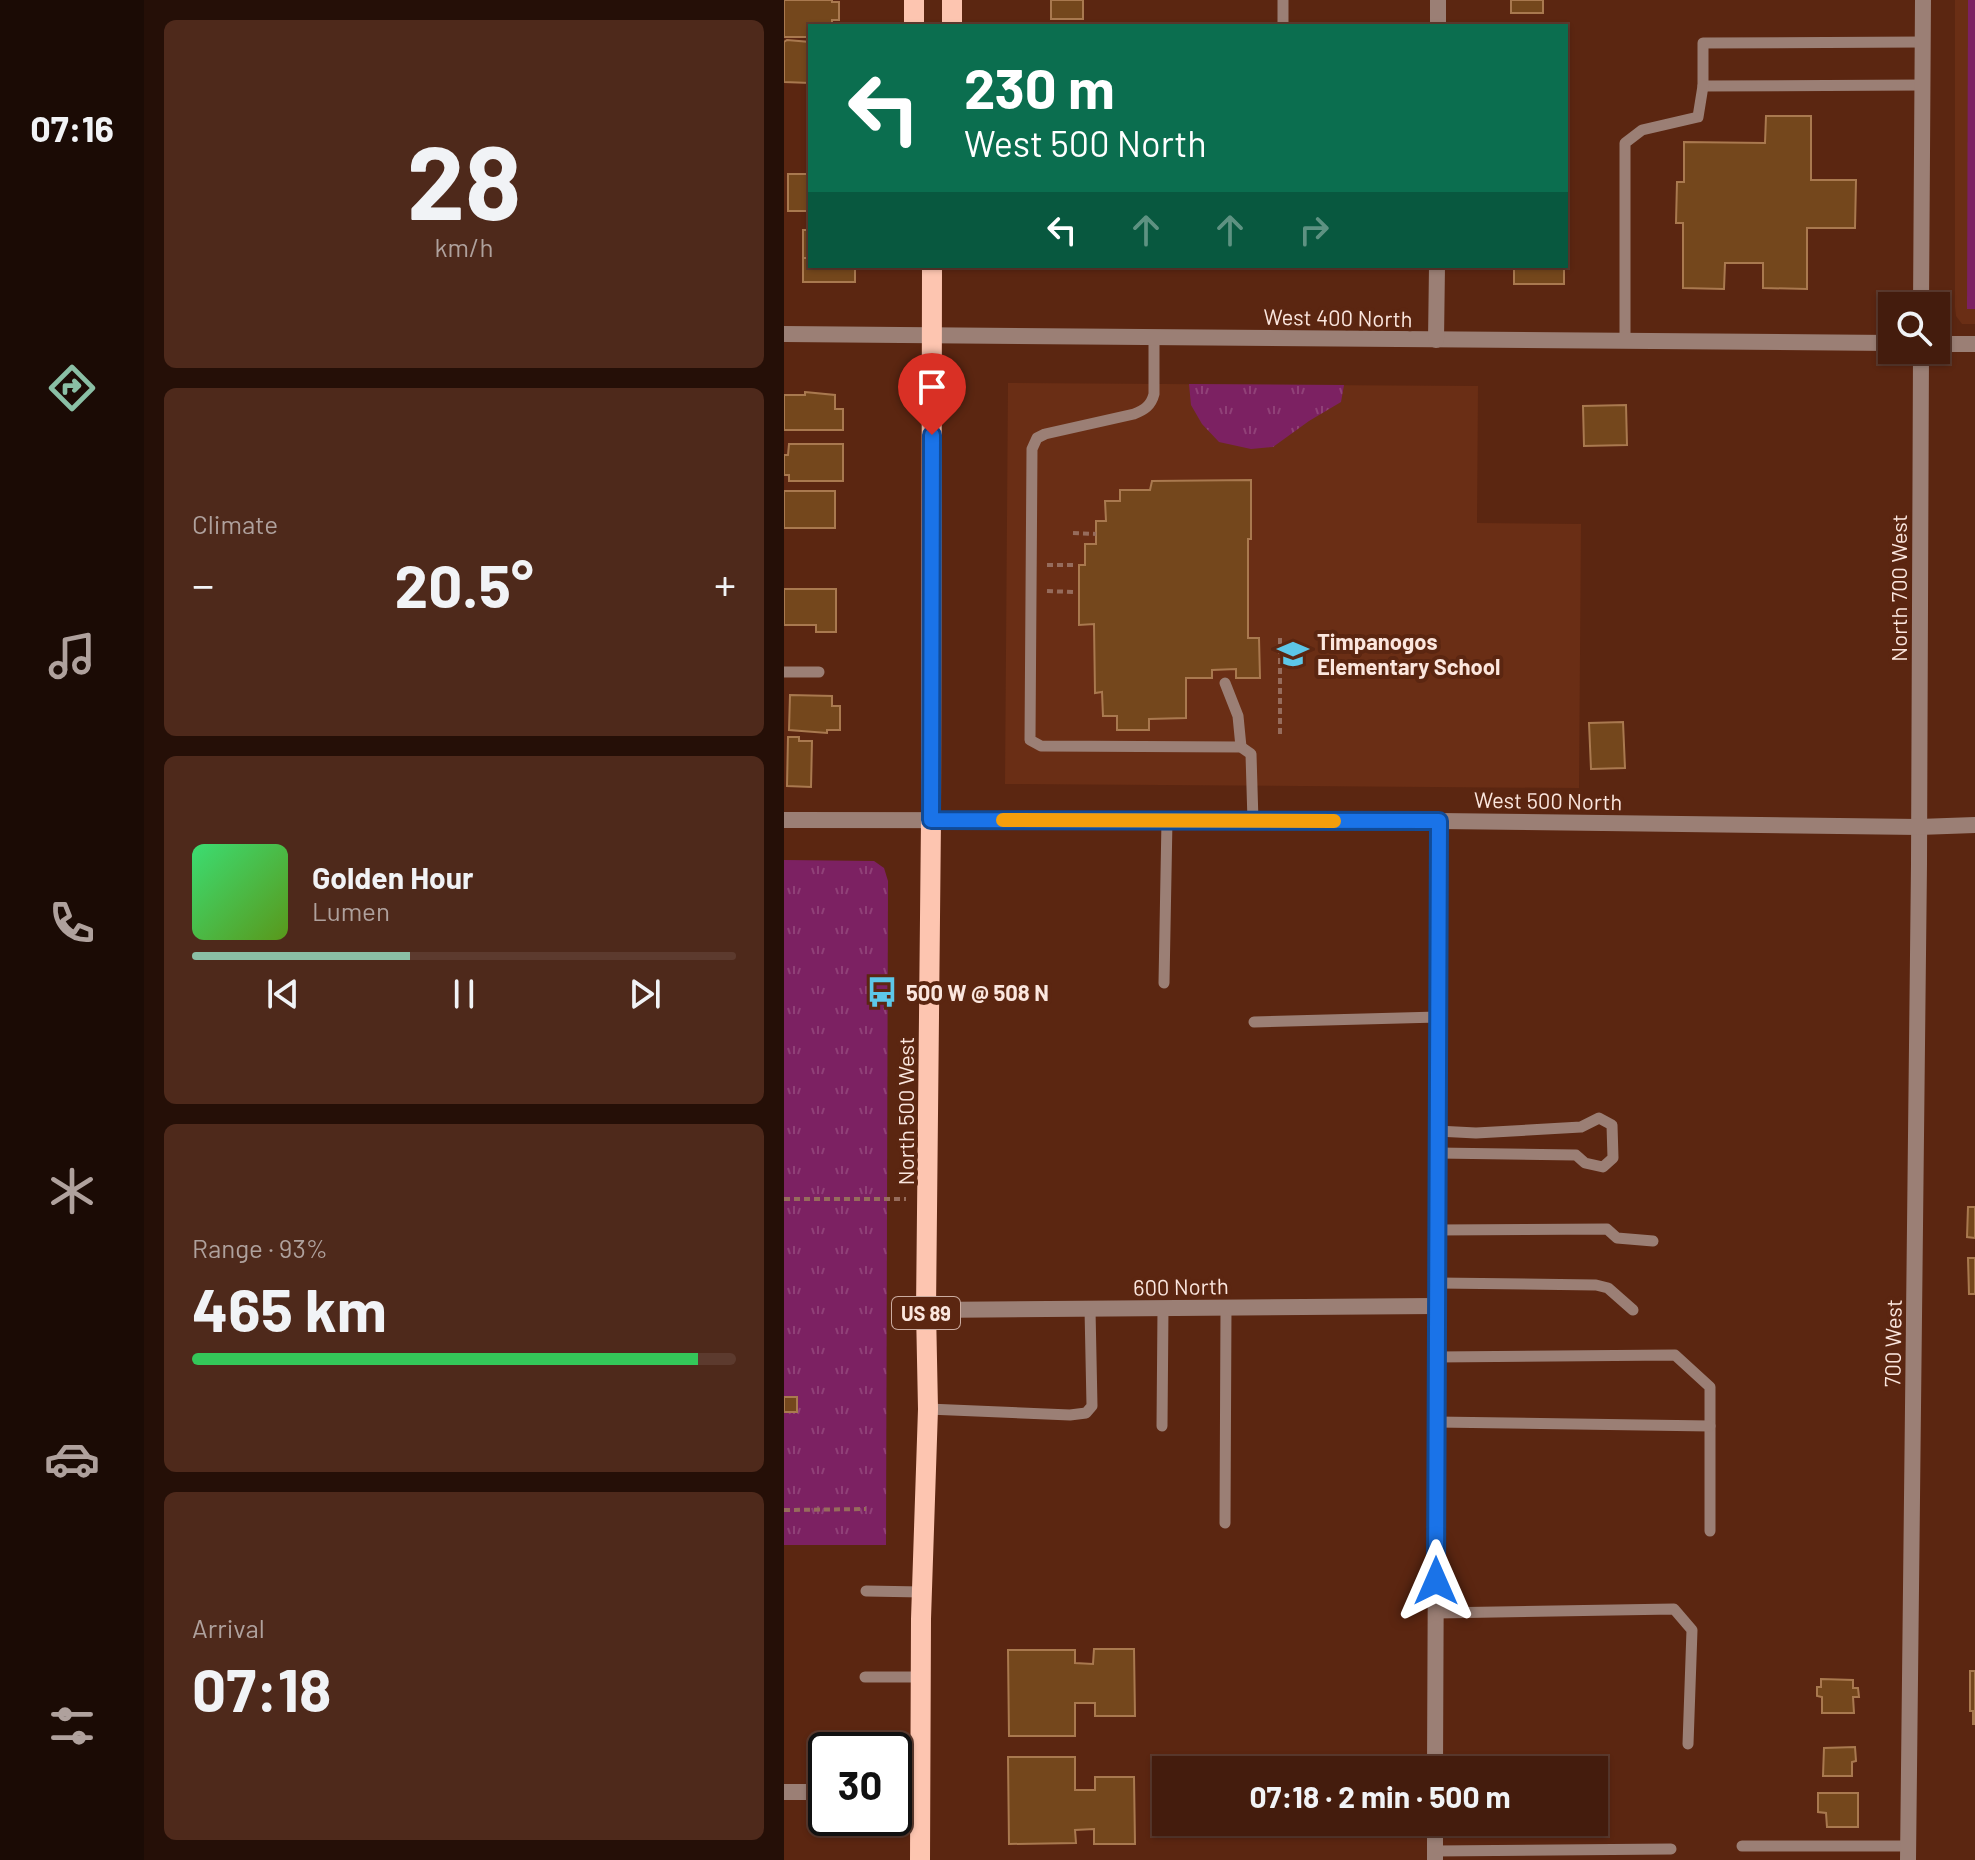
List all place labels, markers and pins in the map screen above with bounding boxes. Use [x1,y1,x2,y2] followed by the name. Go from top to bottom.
[898,353,966,435] pin
[1317,628,1500,679] place label: Timpanogos Elementary School
[1276,637,1310,671] school or university icon: Timpanogos Elementary School
[865,975,899,1009] bus stop icon: 500 W @ 508 N
[906,979,1049,1005] place label: 500 W @ 508 N

